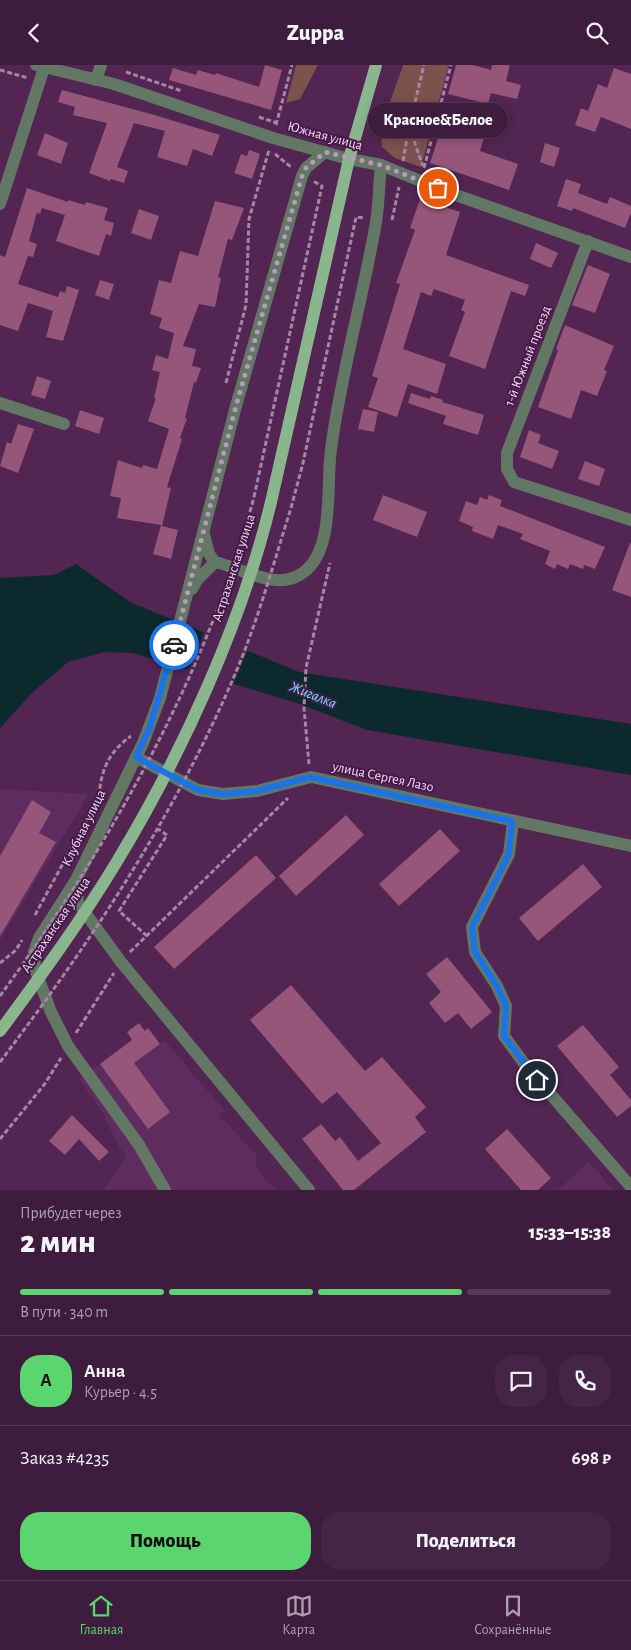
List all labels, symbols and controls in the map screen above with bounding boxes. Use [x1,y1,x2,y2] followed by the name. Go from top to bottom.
[20,19,48,47] icon: back
[583,19,611,47] icon: search
[287,22,344,44] text: Zuppa
[368,103,508,138] callout: Красное&Белое
[383,112,493,128] text: Красное&Белое
[286,119,365,153] street label: Южная улица
[417,167,459,209] pin
[424,174,452,202] icon: bag
[502,304,554,408] street label: 1-й Южный проезд
[210,512,258,623] street label: Астраханская улица
[149,620,199,670] courier
[160,631,188,659] icon: car
[287,679,339,711] water label: Жигалка
[330,759,435,795] street label: улица Сергея Лазо
[59,787,109,868] street label: Клубная улица
[19,874,93,975] street label: Астраханская улица
[516,1059,558,1101] pin
[523,1066,551,1094] icon: home
[20,1205,122,1221] text: Прибудет через
[528,1223,611,1242] text: 15:33–15:38
[20,1226,96,1258] text: 2 мин
[20,1304,108,1320] text: В пути · 340 m
[495,1355,547,1407] button: chat
[559,1355,611,1407] button: phone
[84,1362,125,1381] text: Анна
[40,1371,52,1390] text: А
[84,1384,157,1400] text: Курьер · 4.5
[20,1449,109,1468] text: Заказ #4235
[572,1449,611,1468] text: 698 ₽
[20,1512,311,1570] button: Помощь
[321,1512,611,1570] button: Поделиться
[79,1592,123,1639] tab: Главная
[282,1592,315,1639] tab: Карта
[474,1592,552,1639] tab: Сохранённые

